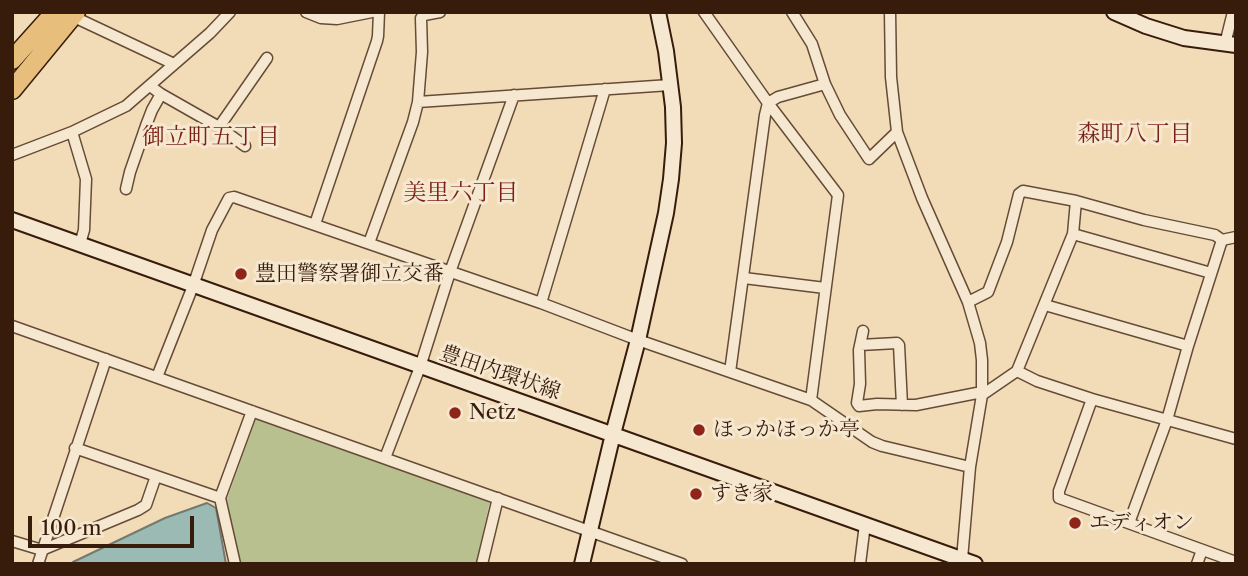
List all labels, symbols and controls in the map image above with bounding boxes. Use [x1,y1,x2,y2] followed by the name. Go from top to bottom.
[1078,120,1192,148] district label: 森町八丁目
[142,123,280,151] district label: 御立町五丁目
[404,179,518,207] district label: 美里六丁目
[255,261,444,287] place label: 豊田警察署御立交番
[233,266,249,282] marker: 豊田警察署御立交番
[436,341,564,405] street label: 豊田内環状線
[469,400,516,426] place label: Netz
[447,405,463,421] marker: Netz
[713,417,860,443] place label: ほっかほっか亭
[691,422,707,438] marker: ほっかほっか亭
[710,481,773,507] place label: すき家
[688,486,704,502] marker: すき家
[32,503,198,546] scale bar
[1089,510,1194,536] place label: エディオン
[41,515,102,540] text: 100 m
[1067,515,1083,531] marker: エディオン

